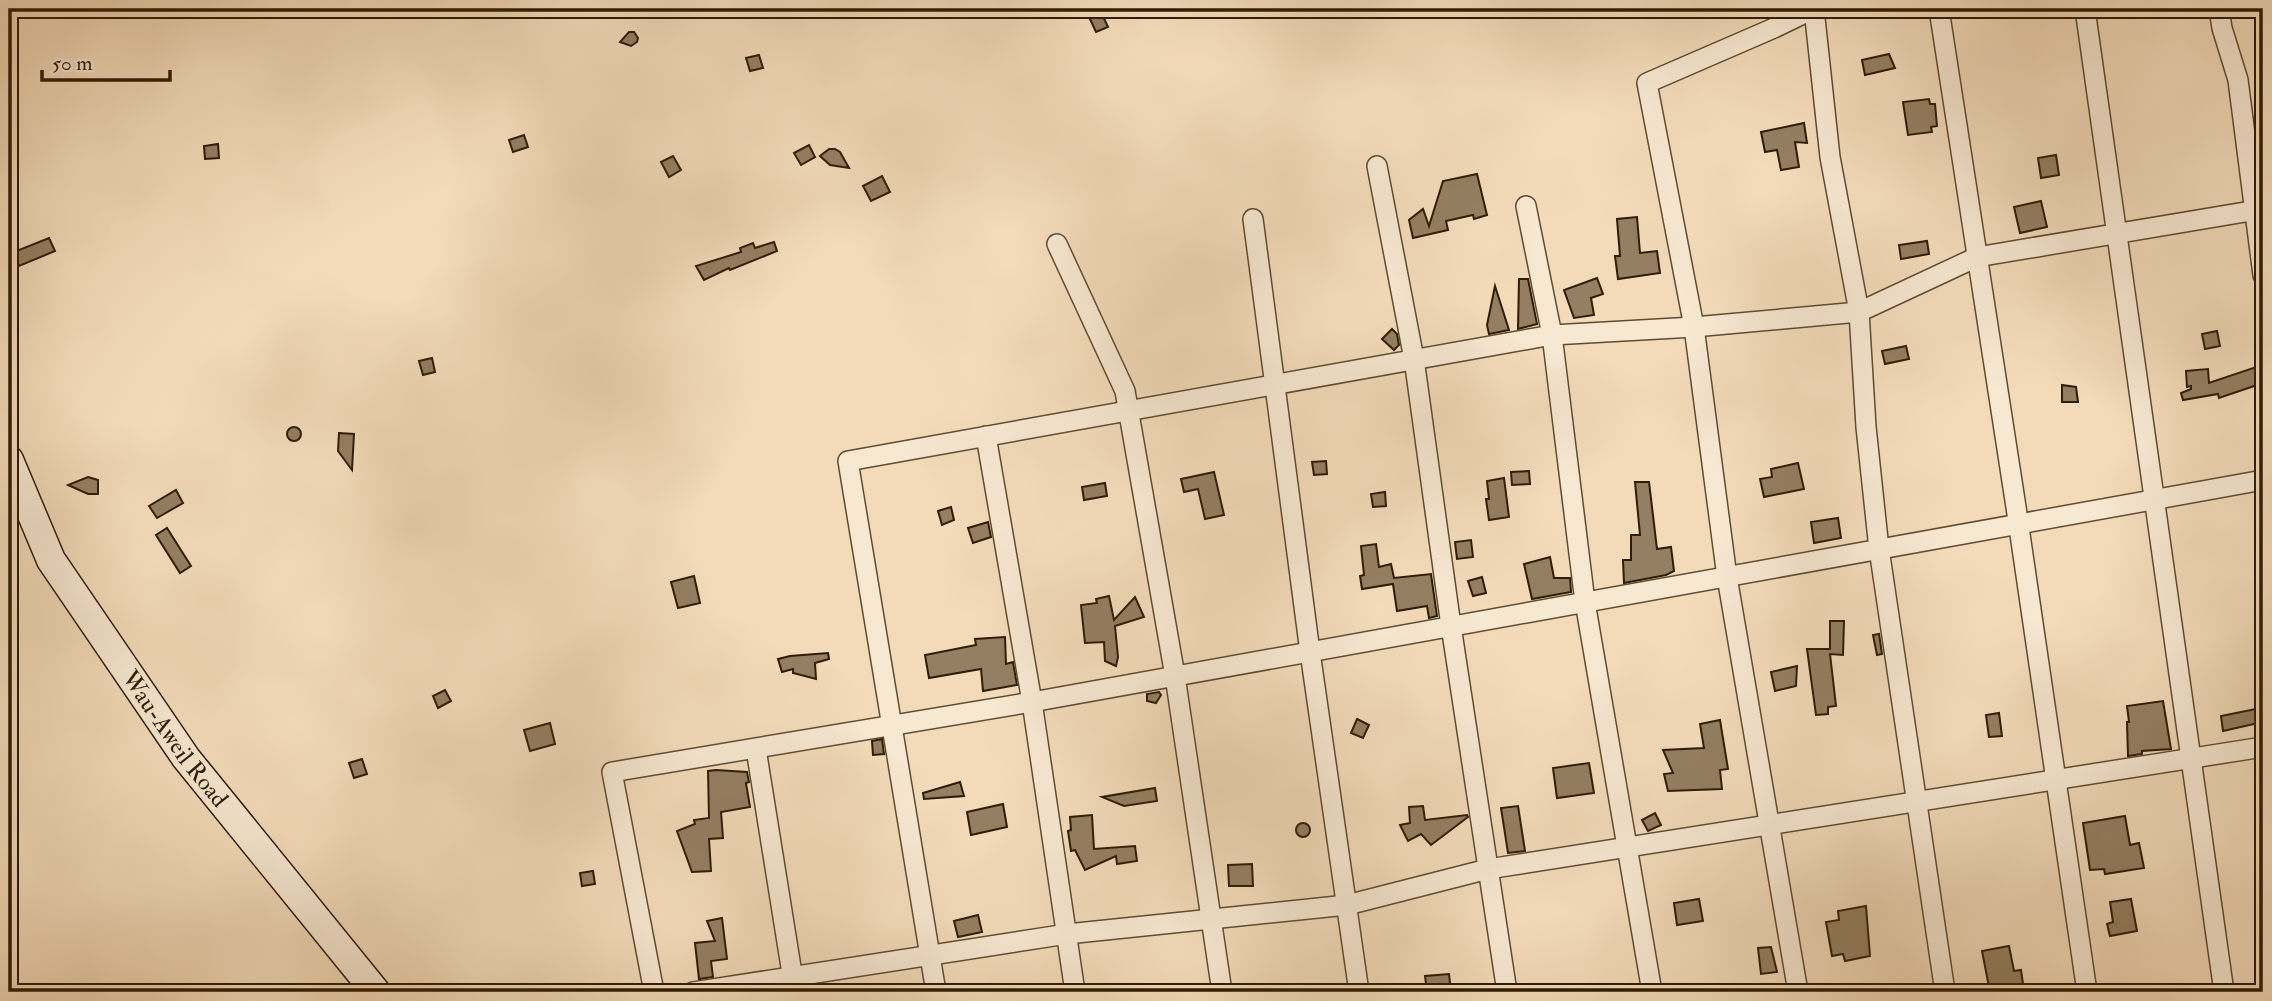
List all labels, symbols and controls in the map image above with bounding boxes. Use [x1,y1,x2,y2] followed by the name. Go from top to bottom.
[42,38,170,82] scale bar
[52,50,93,77] text: 50 m
[114,664,235,814] street label: Wau-Aweil Road

